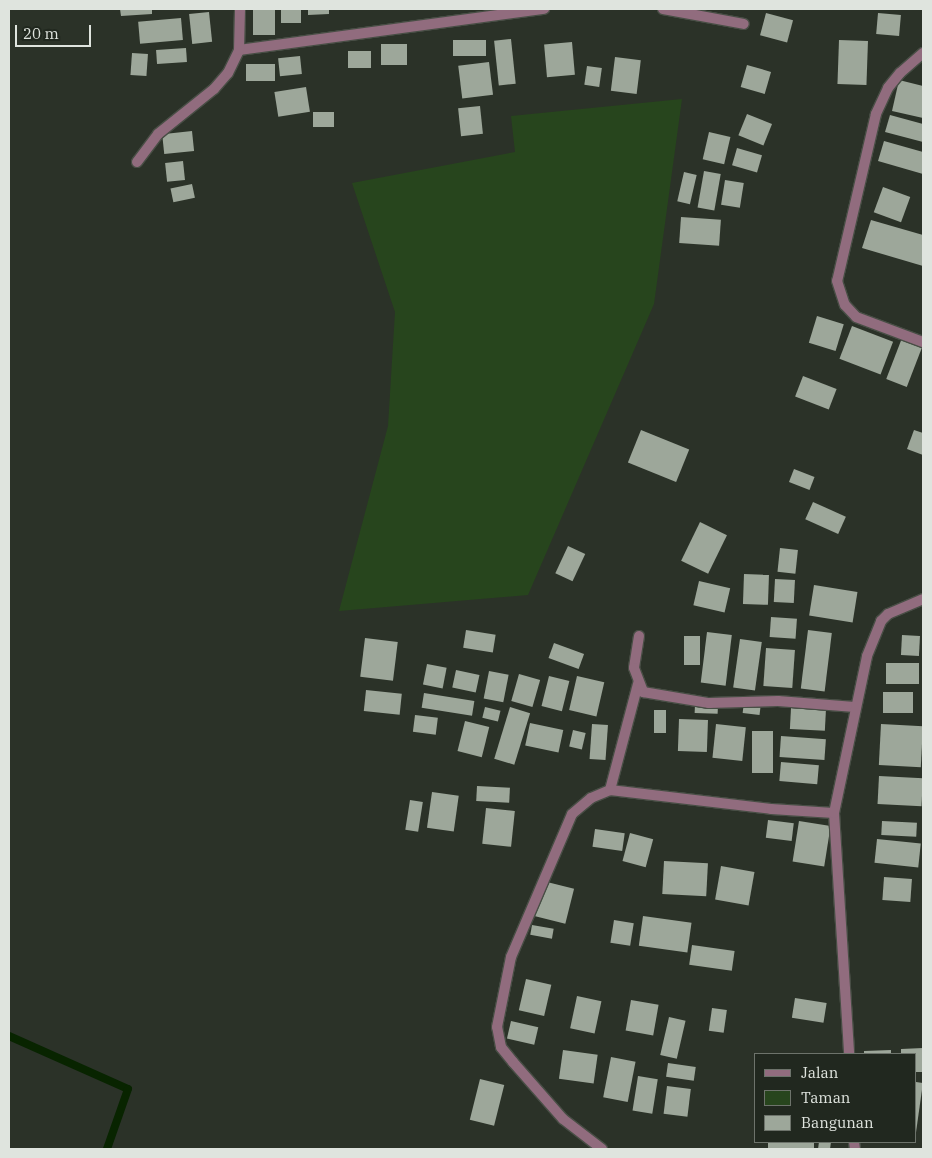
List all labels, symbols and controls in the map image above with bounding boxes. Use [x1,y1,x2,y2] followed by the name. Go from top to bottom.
[18,15,94,47] scale bar
[23,24,59,43] text: 20 m
[754,1053,917,1143] legend
[801,1063,838,1082] text: Jalan
[801,1088,850,1107] text: Taman
[801,1113,874,1132] text: Bangunan

